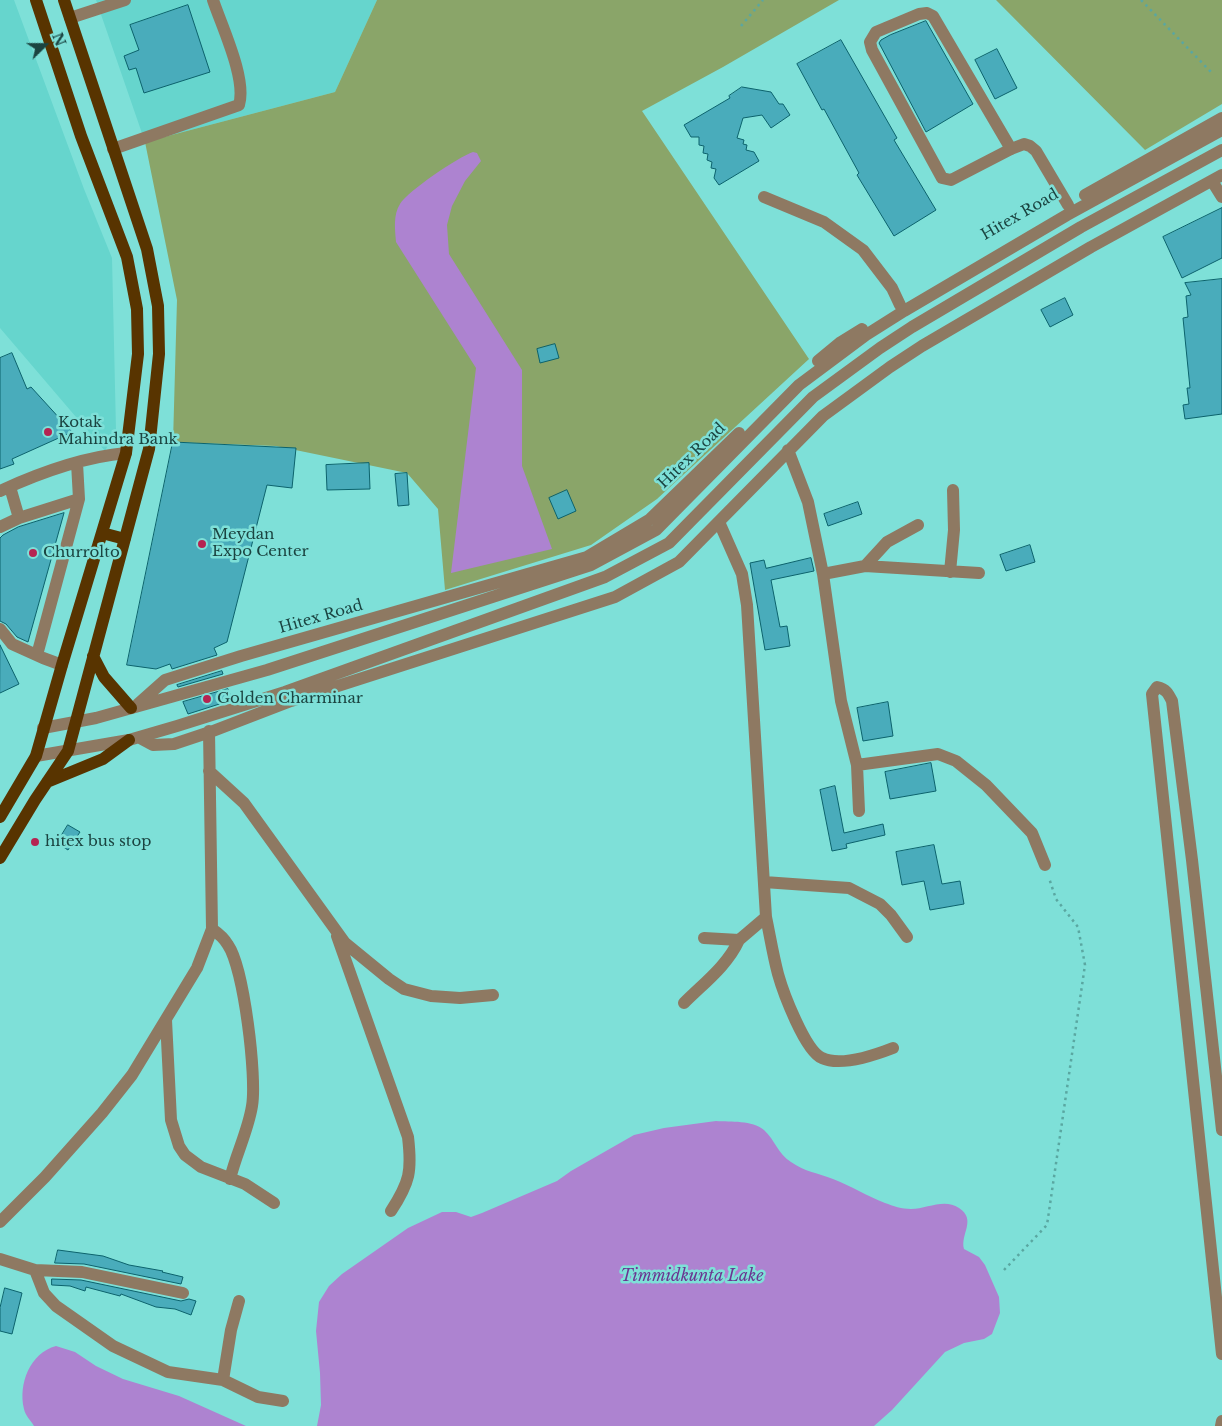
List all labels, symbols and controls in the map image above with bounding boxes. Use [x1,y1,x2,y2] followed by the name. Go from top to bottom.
[20,20,70,70] north arrow
[48,30,70,49] text: N
[978,186,1062,244] street label: Hitex Road
[58,414,178,449] place label: Kotak Mahindra Bank
[655,419,729,493] street label: Hitex Road
[42,426,54,438] marker: Kotak Mahindra Bank
[212,526,309,561] place label: Meydan Expo Center
[196,538,208,550] marker: Meydan Expo Center
[43,544,120,562] place label: Churrolto
[27,547,39,559] marker: Churrolto
[277,596,365,638] street label: Hitex Road
[217,690,363,708] place label: Golden Charminar
[201,693,213,705] marker: Golden Charminar
[45,833,151,851] place label: hitex bus stop
[29,836,41,848] marker: hitex bus stop
[620,1266,764,1286] water label: Timmidkunta Lake

